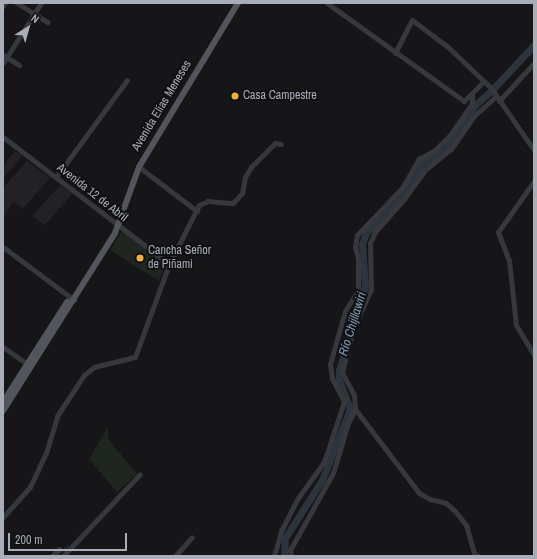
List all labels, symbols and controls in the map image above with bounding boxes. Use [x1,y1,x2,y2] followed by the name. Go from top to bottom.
[8,8,48,48] north arrow
[28,11,42,26] text: N
[129,58,195,154] street label: Avenida Elías Meneses
[243,89,317,103] place label: Casa Campestre
[230,91,240,101] marker: Casa Campestre
[54,161,130,225] street label: Avenida 12 de Abril
[148,244,211,272] place label: Cancha Señor de Piñami
[135,253,145,263] marker: Cancha Señor de Piñami
[336,290,370,358] water label: Río Chijllawiri
[10,525,129,551] scale bar
[15,532,42,548] text: 200 m

